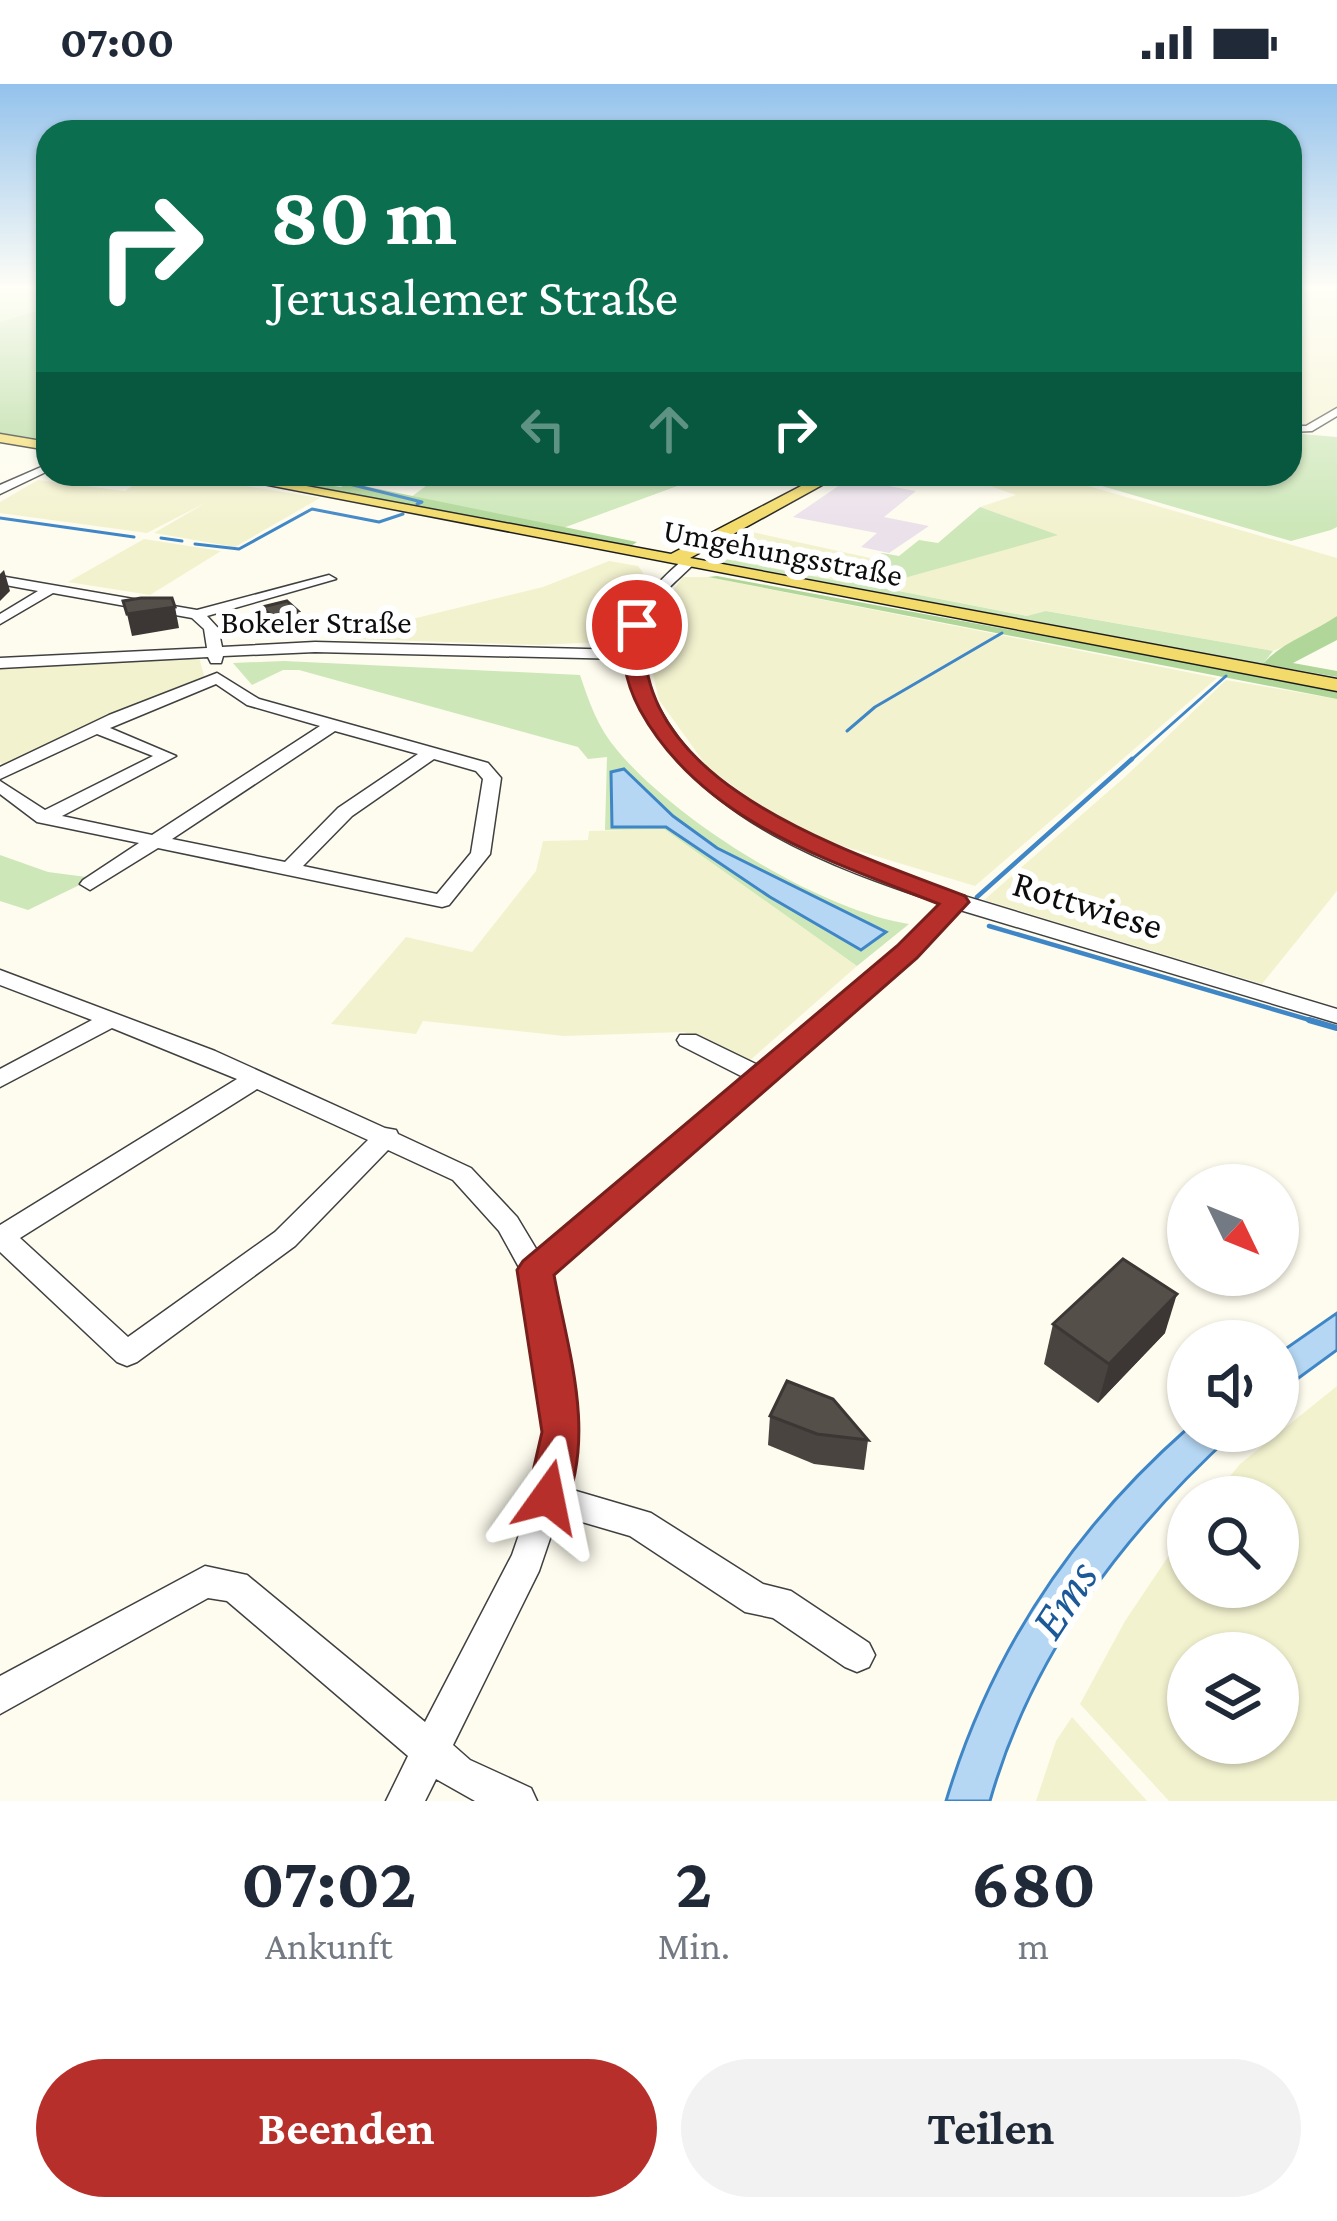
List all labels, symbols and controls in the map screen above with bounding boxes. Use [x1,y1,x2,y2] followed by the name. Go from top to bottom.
[60,17,174,67] text: 07:00
[72,168,228,324] icon: right
[270,169,457,262] text: 80 m
[270,267,678,327] text: Jerusalemer Straße
[510,396,576,462] icon: left
[636,396,702,462] icon: ahead
[762,396,828,462] icon: right
[660,511,906,593] street label: Umgehungsstraße
[586,574,688,676] pin
[604,592,670,658] icon: arrive
[220,603,412,640] street label: Bokeler Straße
[1008,861,1168,947] street label: Rottwiese
[1167,1164,1299,1296] north arrow
[1167,1164,1299,1764] map controls
[1167,1320,1299,1452] button: sound
[485,1434,611,1560] position arrow
[1167,1476,1299,1608] button: search
[1017,1549,1109,1648] water label: Ems
[1167,1632,1299,1764] button: layers
[241,1842,416,1922] text: 07:02
[675,1842,712,1922] text: 2
[971,1842,1096,1922] text: 680
[265,1924,393,1967] text: Ankunft
[657,1924,730,1967] text: Min.
[1018,1924,1049,1967] text: m
[36,2059,657,2197] button: Beenden
[681,2059,1301,2197] button: Teilen

